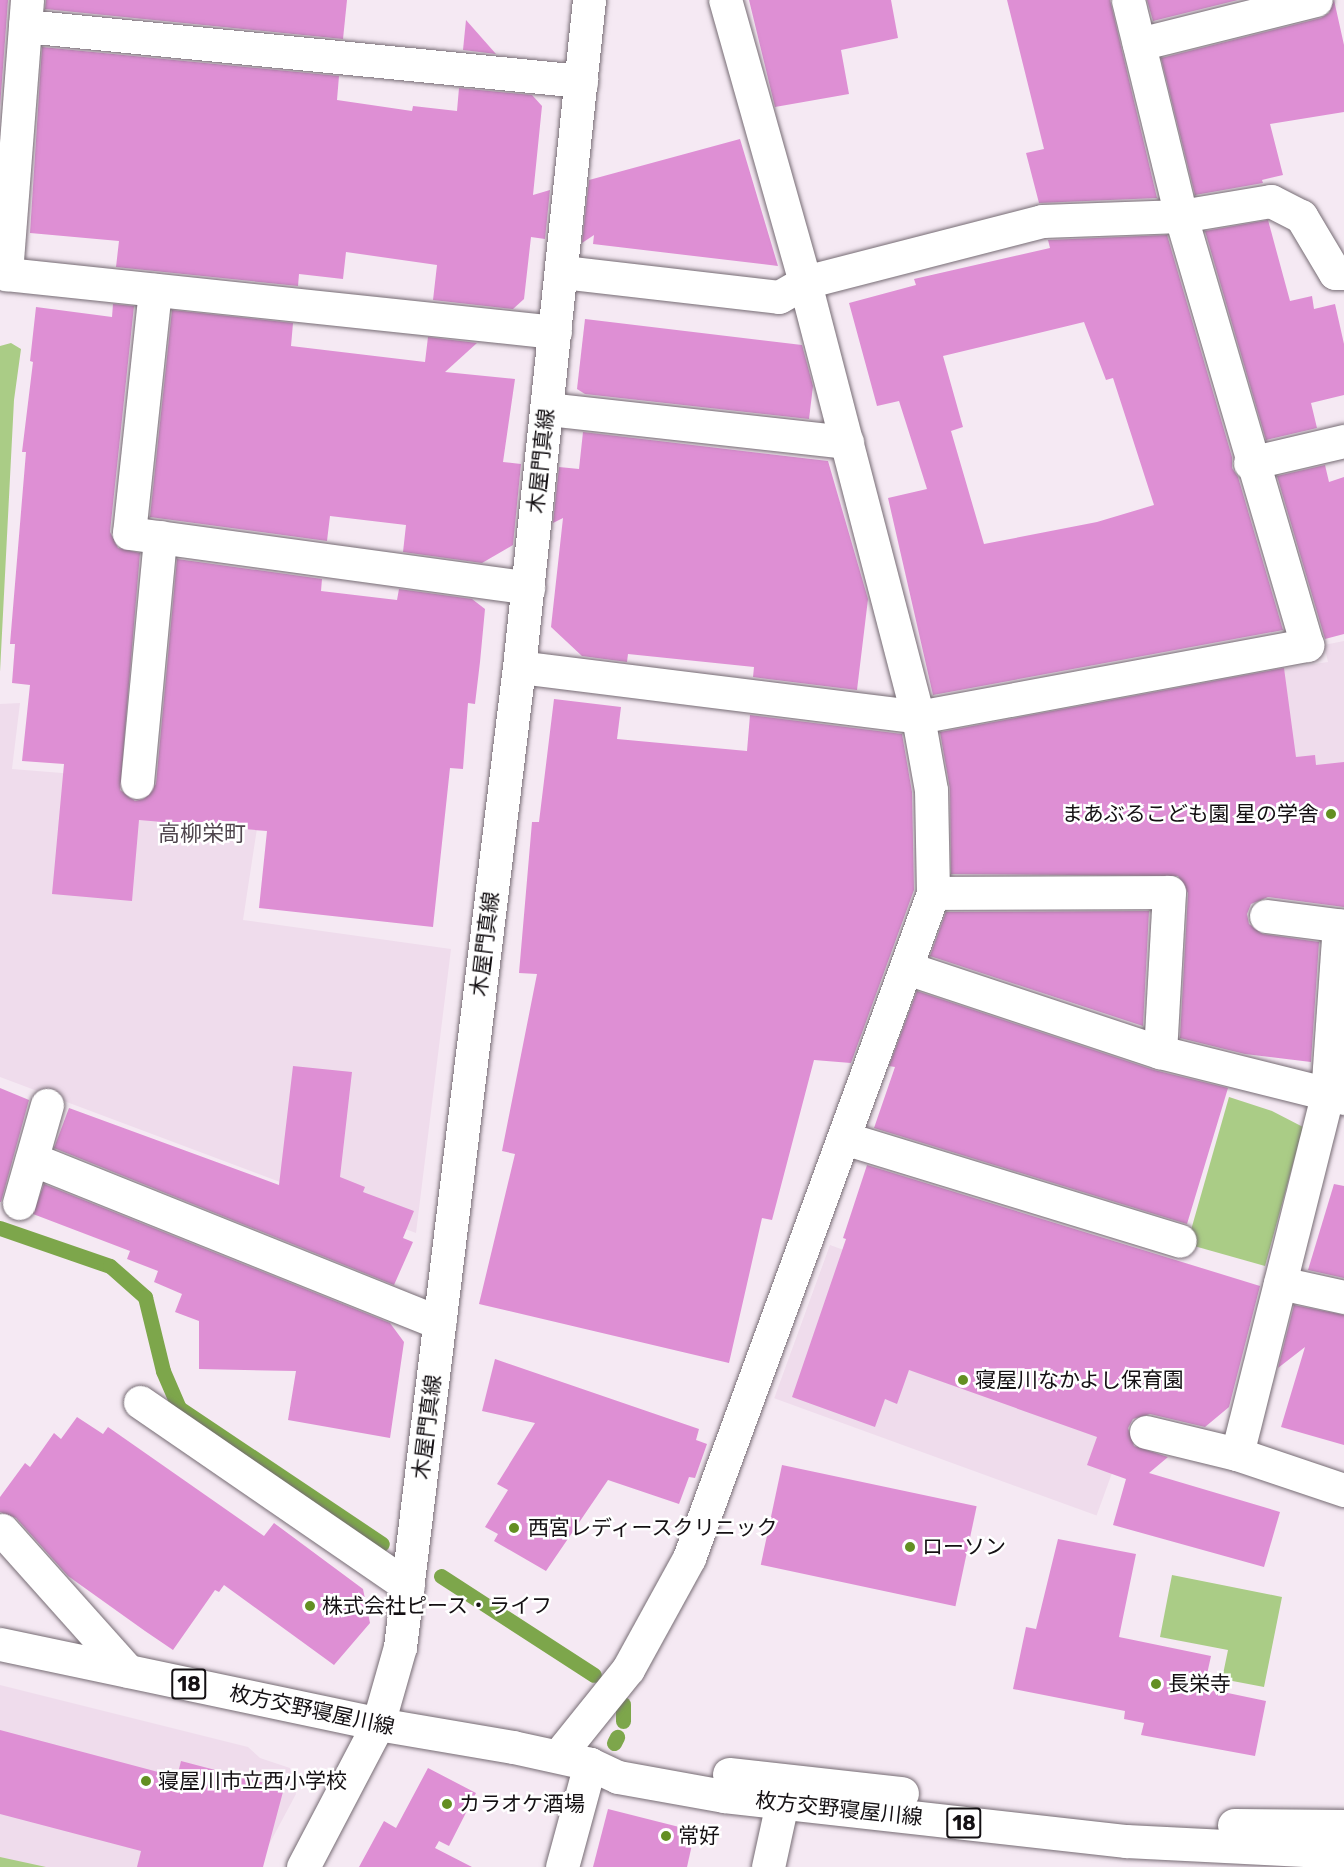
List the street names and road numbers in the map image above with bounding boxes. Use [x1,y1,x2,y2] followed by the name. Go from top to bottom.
[523,407,559,515] street label: 木屋門真線
[466,890,504,998] street label: 木屋門真線
[408,1373,446,1481] street label: 木屋門真線
[171,1667,207,1701] road number: 18
[227,1680,397,1740] street label: 枚方交野寝屋川線
[754,1788,924,1830] street label: 枚方交野寝屋川線
[946,1806,982,1840] road number: 18

